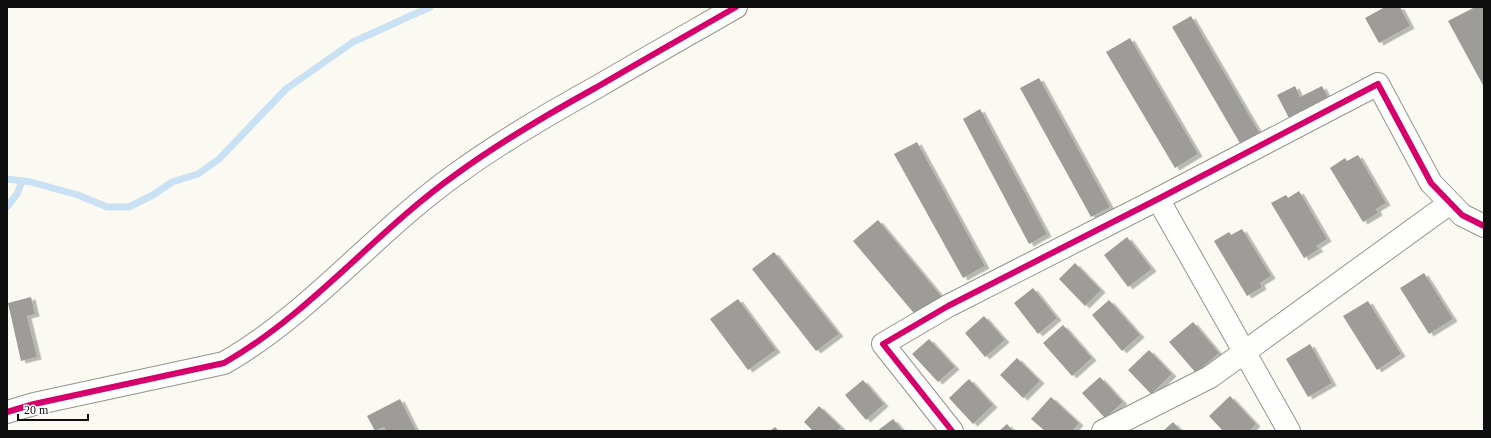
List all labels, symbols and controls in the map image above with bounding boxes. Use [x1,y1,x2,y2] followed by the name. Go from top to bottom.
[18,396,88,422] scale bar
[24,403,49,417] text: 20 m

